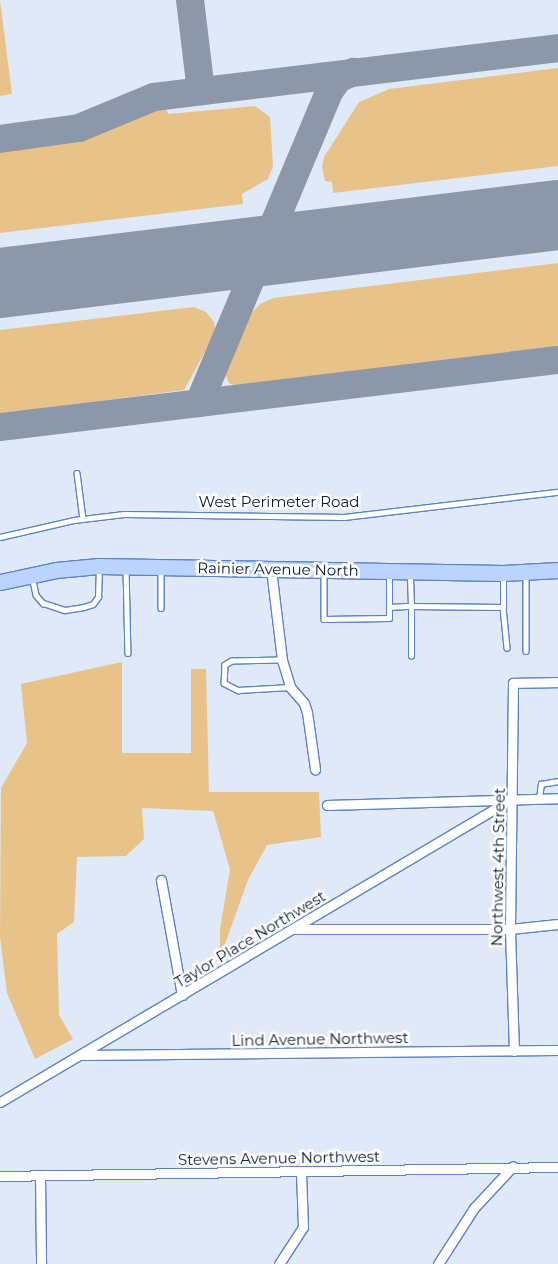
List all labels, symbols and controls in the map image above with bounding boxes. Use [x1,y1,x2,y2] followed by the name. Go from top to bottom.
[199,493,359,511] street label: West Perimeter Road
[197,559,359,579] street label: Rainier Avenue North
[488,788,508,946] street label: Northwest 4th Street
[171,887,329,991] street label: Taylor Place Northwest
[231,1028,409,1050] street label: Lind Avenue Northwest
[178,1147,380,1169] street label: Stevens Avenue Northwest

